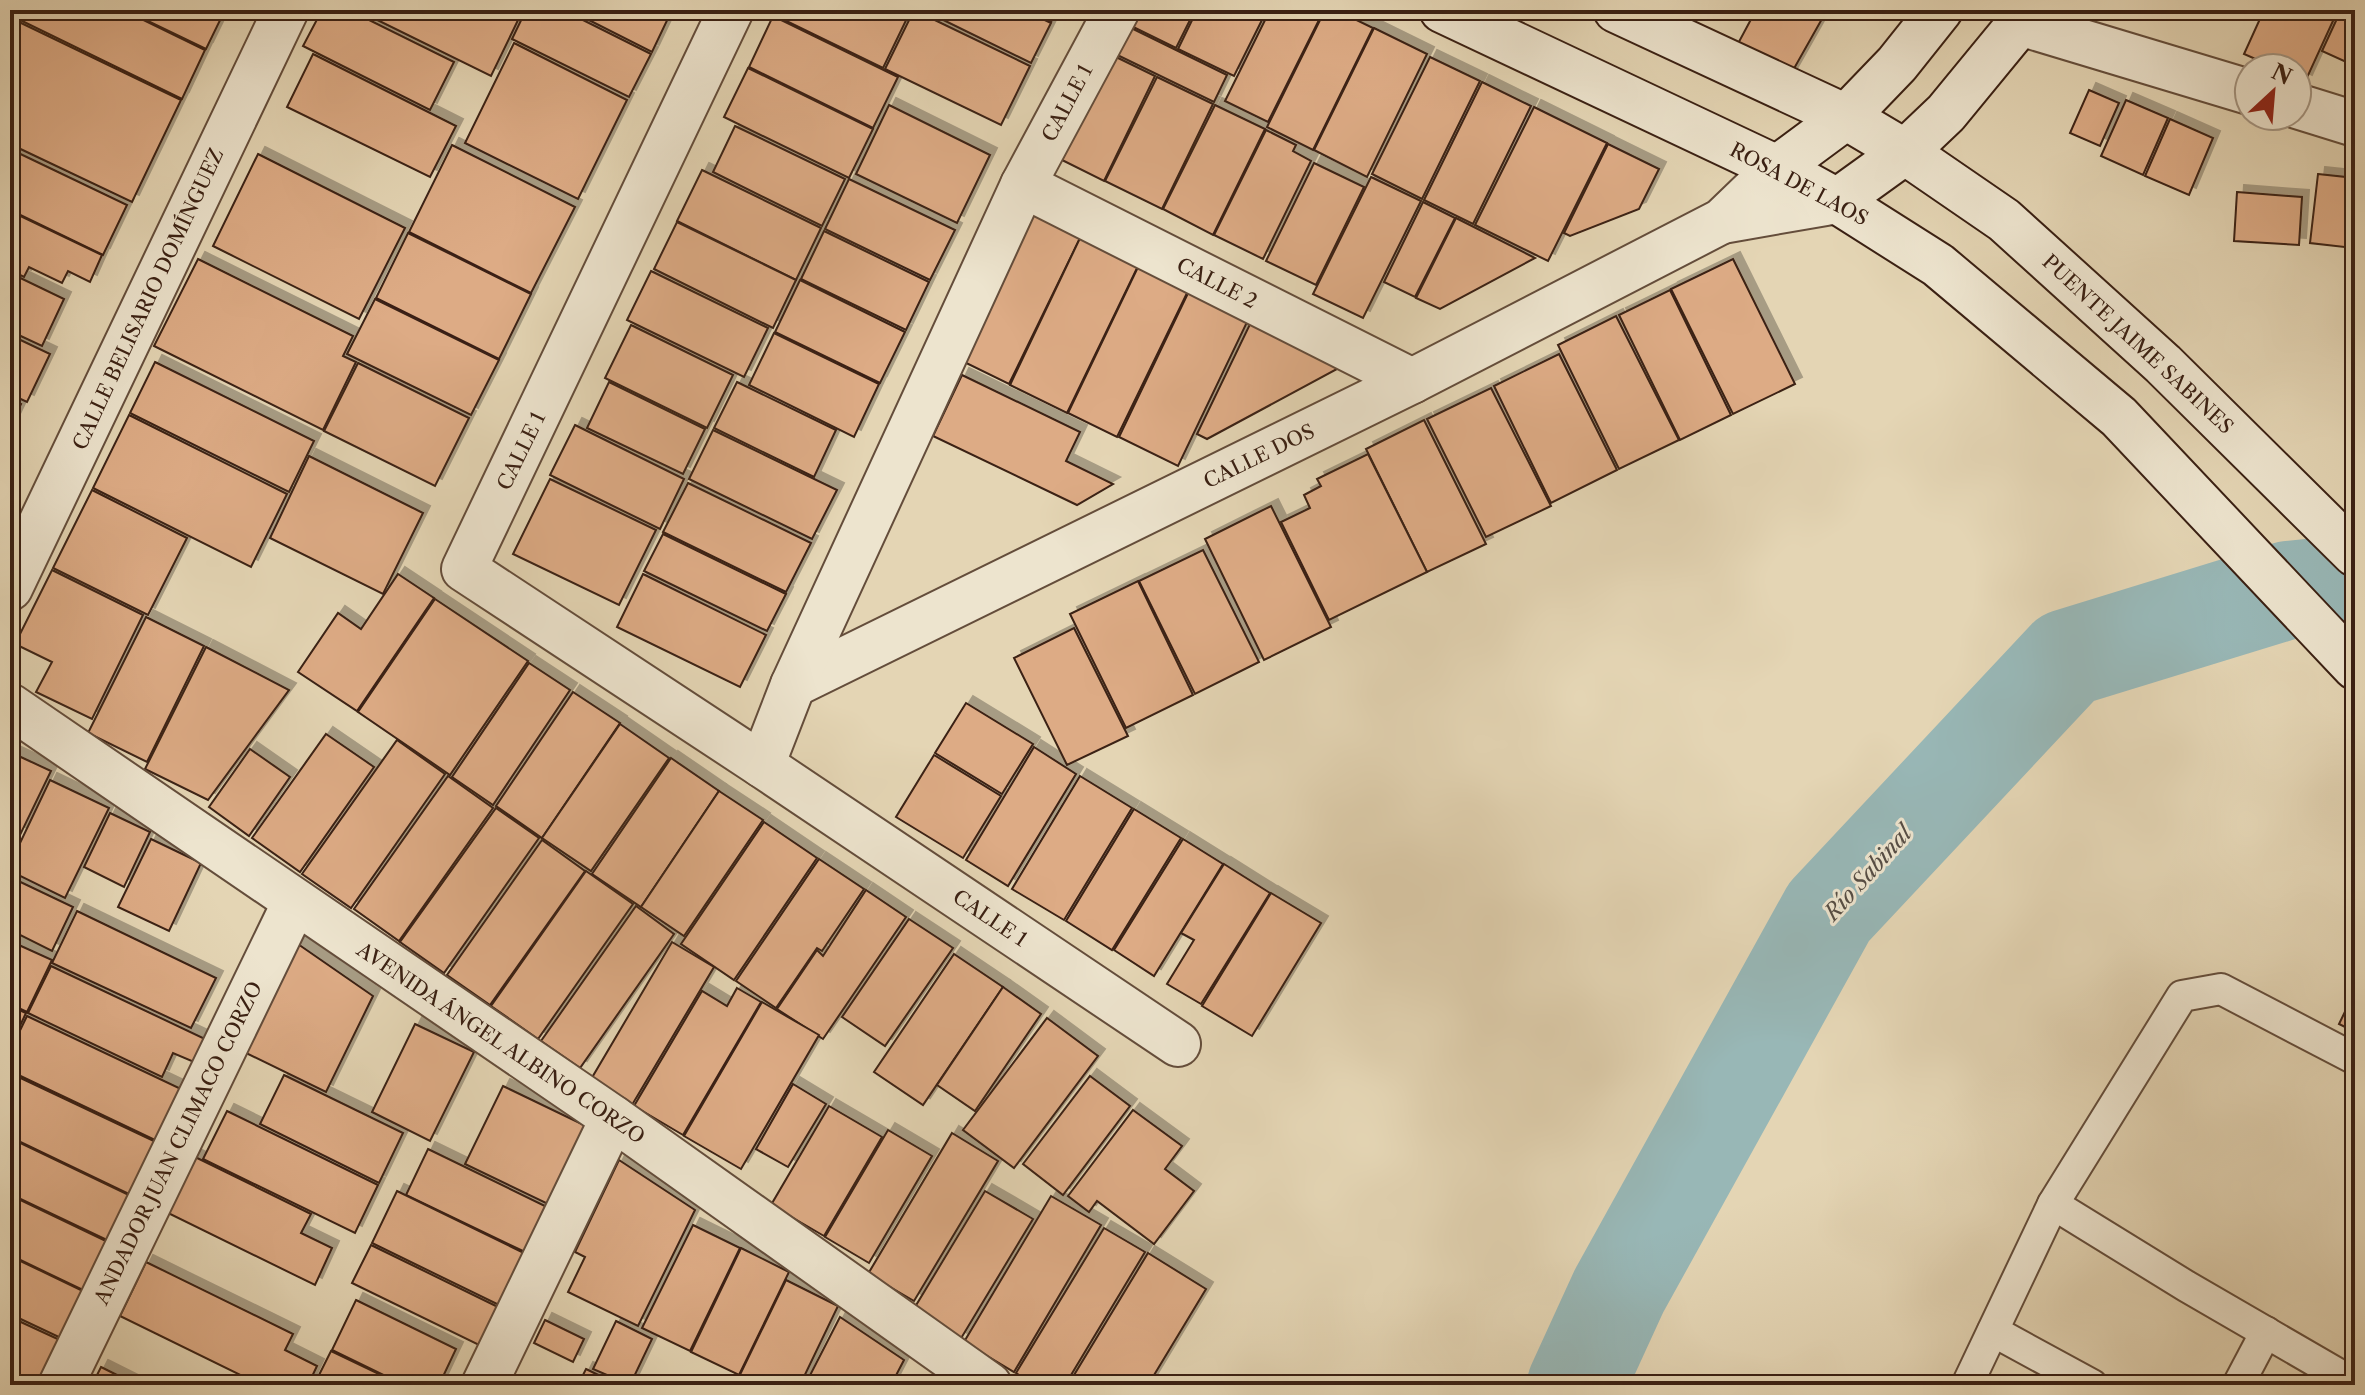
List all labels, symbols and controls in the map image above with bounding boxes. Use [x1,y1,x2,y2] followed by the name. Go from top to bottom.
[2233,52,2313,132] north arrow
[2267,58,2296,91] text: N
[1037,60,1098,146] street label: CALLE 1
[1726,137,1872,231] street label: ROSA DE LAOS
[67,144,229,454] street label: CALLE BELISARIO DOMÍNGUEZ
[2038,249,2238,439] street label: PUENTE JAIME SABINES
[1173,253,1261,313] street label: CALLE 2
[492,407,550,494] street label: CALLE 1
[1200,419,1318,493] street label: CALLE DOS
[1817,818,1920,927] water label: Río Sabinal
[948,885,1032,952] street label: CALLE 1
[352,936,650,1149] street label: AVENIDA ÁNGEL ALBINO CORZO
[89,977,267,1309] street label: ANDADOR JUAN CLIMACO CORZO

